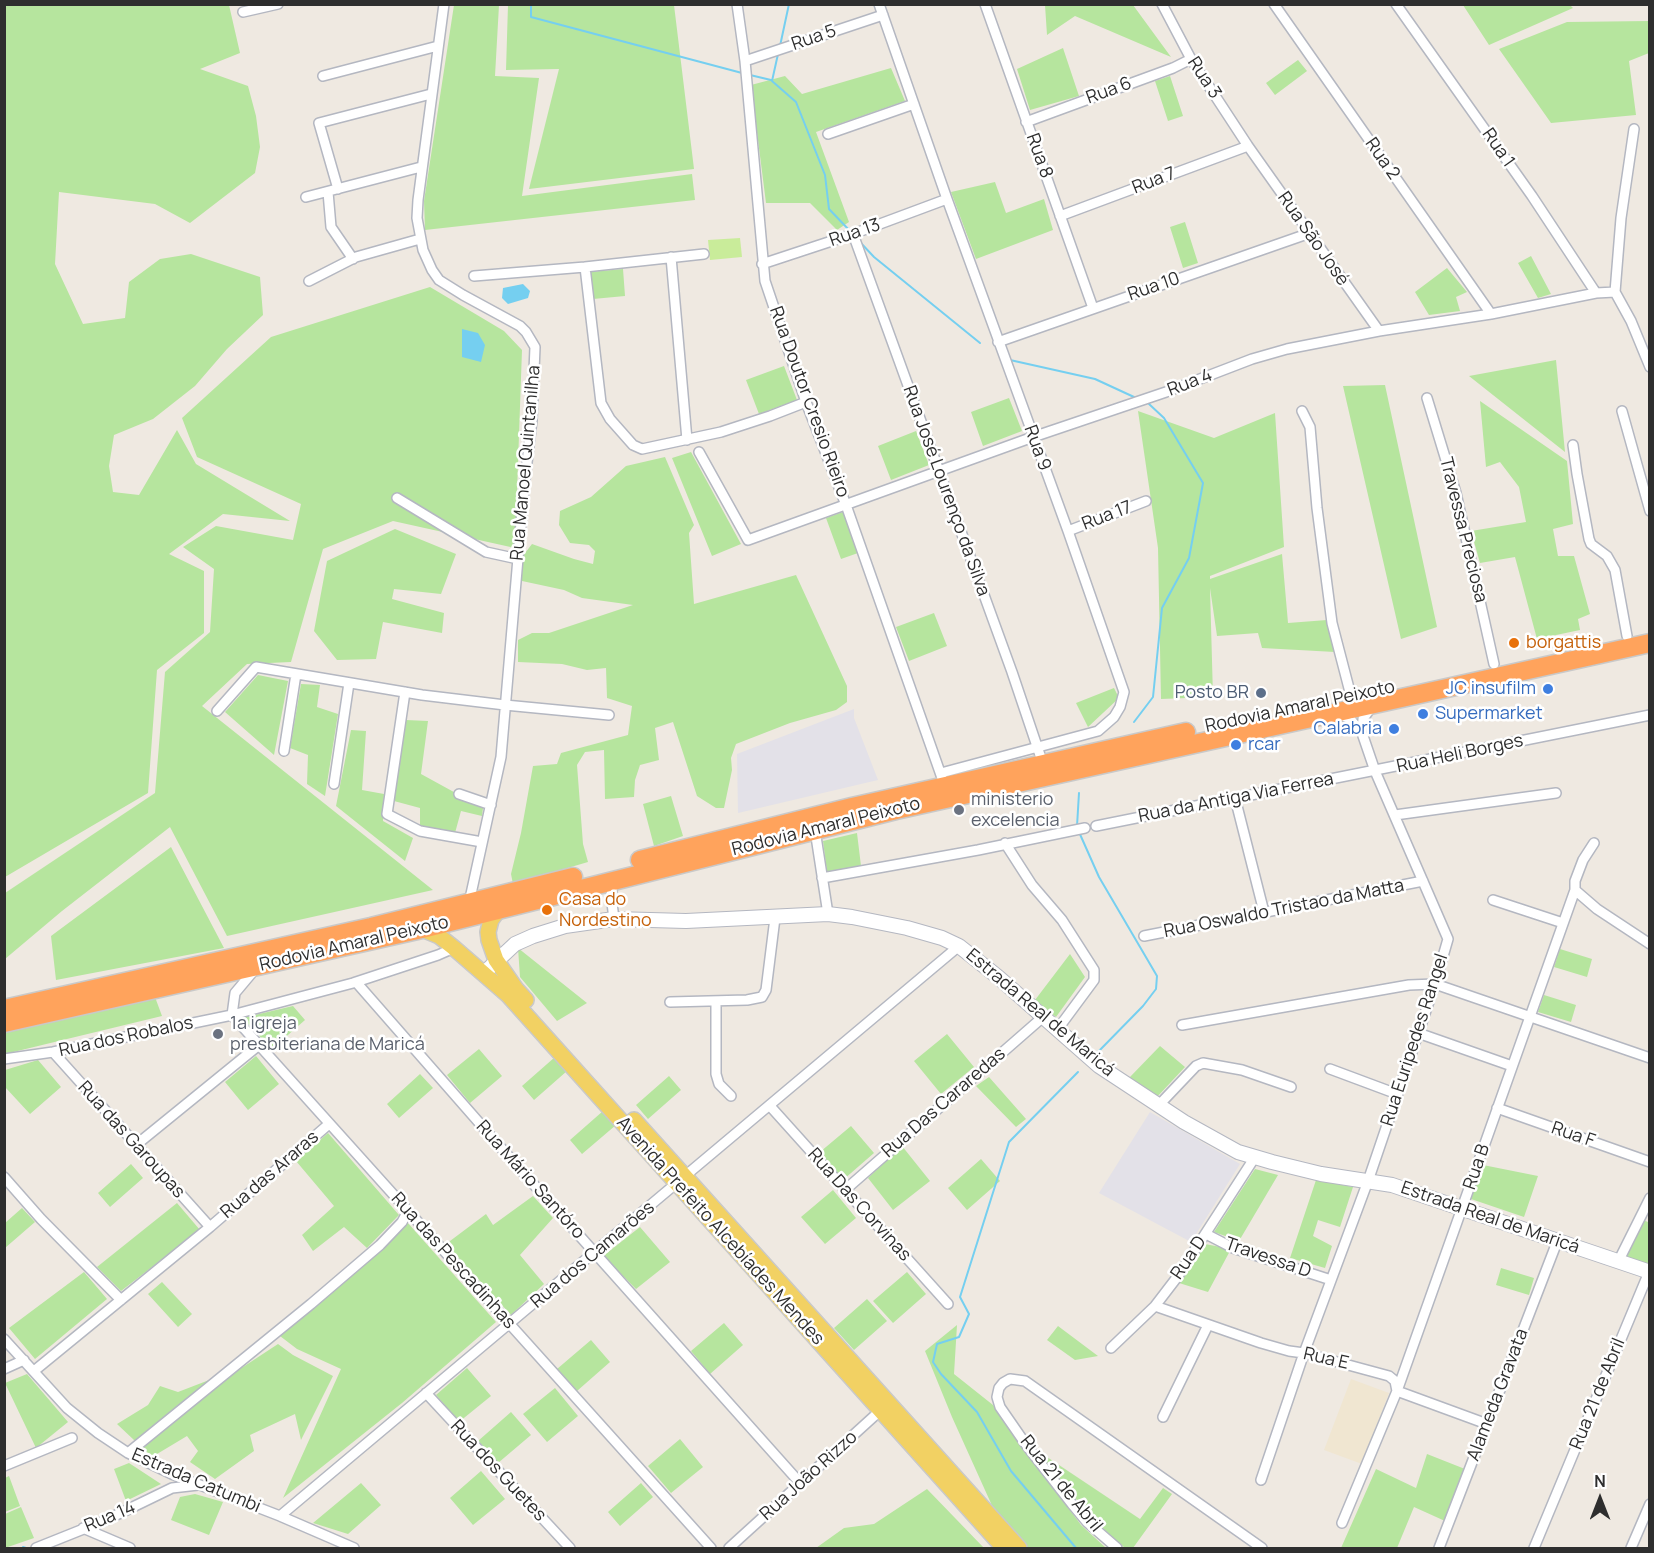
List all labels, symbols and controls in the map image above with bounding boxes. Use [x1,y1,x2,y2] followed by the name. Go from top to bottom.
[789,20,839,56] street label: Rua 5
[1183,53,1225,103] street label: Rua 3
[1083,73,1135,109] street label: Rua 6
[1477,124,1519,172] street label: Rua 1
[1021,131,1057,181] street label: Rua 8
[1360,134,1404,184] street label: Rua 2
[1129,163,1179,199] street label: Rua 7
[1273,188,1353,290] street label: Rua São José
[827,214,883,252] street label: Rua 13
[1125,268,1183,306] street label: Rua 10
[764,304,854,500] street label: Rua Doutor Cresio Rieiro
[507,364,545,562] street label: Rua Manoel Quintanilha
[1165,365,1215,401] street label: Rua 4
[898,383,994,599] street label: Rua José Lourenço da Silva
[1019,422,1055,474] street label: Rua 9
[1434,455,1492,605] street label: Travessa Preciosa
[1079,497,1135,535] street label: Rua 17
[1526,632,1601,654] place label: borgattis
[1507,636,1521,650] marker: borgattis
[1203,676,1397,738] street label: Rodovia Amaral Peixoto
[1446,678,1536,700] place label: JC insufilm
[1175,682,1249,704] place label: Posto BR
[1541,682,1555,696] marker: JC insufilm
[1254,686,1268,700] marker: Posto BR
[1435,703,1543,725] place label: Supermarket
[1416,707,1430,721] marker: Supermarket
[1314,718,1382,740] place label: Calabria
[1387,722,1401,736] marker: Calabria
[1395,730,1525,778] street label: Rua Heli Borges
[1248,734,1281,756] place label: rcar
[1229,738,1243,752] marker: rcar
[1137,768,1335,828] street label: Rua da Antiga Via Ferrea
[971,789,1059,832] place label: ministerio excelencia
[730,793,922,861] street label: Rodovia Amaral Peixoto
[952,803,966,817] marker: ministerio excelencia
[1162,875,1406,943] street label: Rua Oswaldo Tristao da Matta
[559,889,652,932] place label: Casa do Nordestino
[540,903,554,917] marker: Casa do Nordestino
[257,912,451,976] street label: Rodovia Amaral Peixoto
[961,945,1119,1081] street label: Estrada Real de Maricá
[1377,951,1453,1129] street label: Rua Euripedes Rangel
[57,1012,195,1062] street label: Rua dos Robalos
[230,1013,425,1056] place label: 1a igreja presbiteriana de Maricá
[211,1027,225,1041] marker: 1a igreja presbiteriana de Maricá
[878,1043,1010,1163] street label: Rua Das Cararedas
[73,1077,189,1203] street label: Rua das Garoupas
[612,1112,828,1350] street label: Avenida Prefeito Alcebíades Mendes
[471,1116,589,1244] street label: Rua Mário Santóro
[1548,1118,1598,1152] street label: Rua F
[217,1127,323,1223] street label: Rua das Araras
[1459,1141,1495,1193] street label: Rua B
[803,1144,915,1266] street label: Rua Das Corvinas
[1398,1177,1582,1259] street label: Estrada Real de Maricá
[386,1188,520,1334] street label: Rua das Pescadinhas
[527,1197,659,1313] street label: Rua dos Camarões
[1167,1232,1211,1284] street label: Rua D
[1222,1233,1314,1283] street label: Travessa D
[1463,1326,1533,1464] street label: Alameda Gravata
[1566,1335,1630,1453] street label: Rua 21 de Abril
[1301,1343,1351,1375] street label: Rua E
[446,1416,550,1526] street label: Rua dos Guetes
[756,1427,862,1525] street label: Rua João Rizzo
[1015,1431,1107,1537] street label: Rua 21 de Abril
[128,1444,264,1518] street label: Estrada Catumbi
[1570,1469,1630,1529] north arrow
[1594,1470,1606,1492] text: N
[81,1497,139,1537] street label: Rua 14

